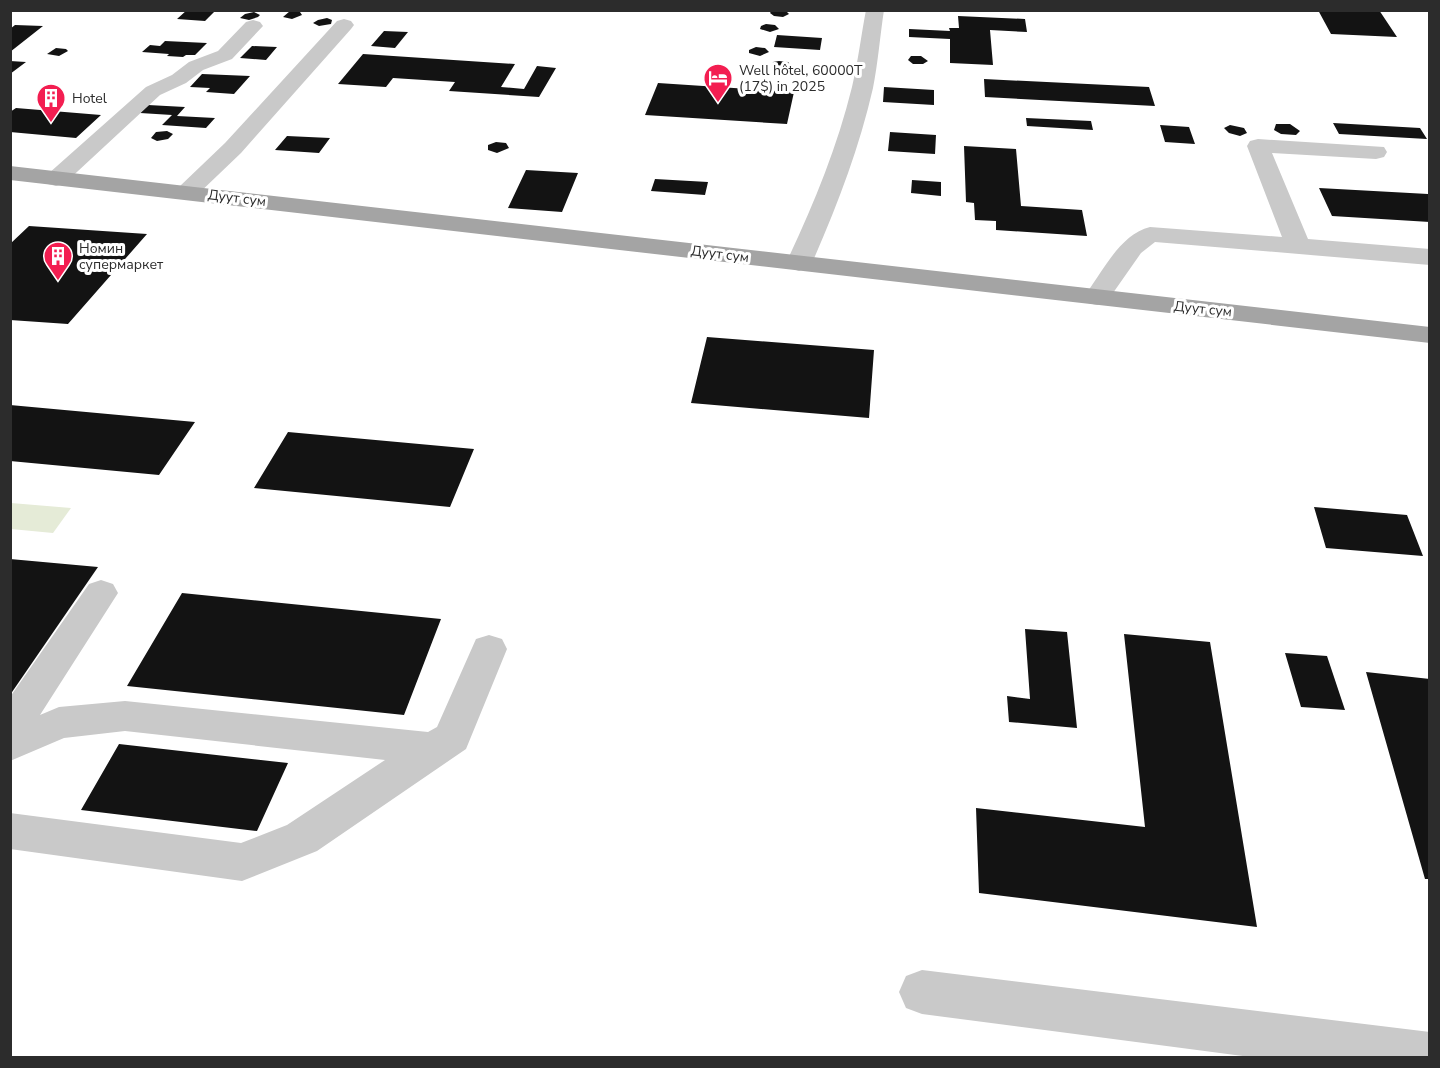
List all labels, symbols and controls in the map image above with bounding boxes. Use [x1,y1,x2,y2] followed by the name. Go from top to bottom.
[739,61,863,96] place label: Well hôtel, 60000T (17$) in 2025
[702,62,734,104] hotel icon: Well hôtel, 60000T (17$) in 2025
[35,82,67,124] building icon: Hotel
[72,89,108,108] place label: Hotel
[207,185,267,211] street label: Дуут сум
[79,239,164,274] place label: Номин супермаркет
[42,240,74,282] building icon: Номин супермаркет
[690,241,750,267] street label: Дуут сум
[1173,297,1233,321] street label: Дуут сум

